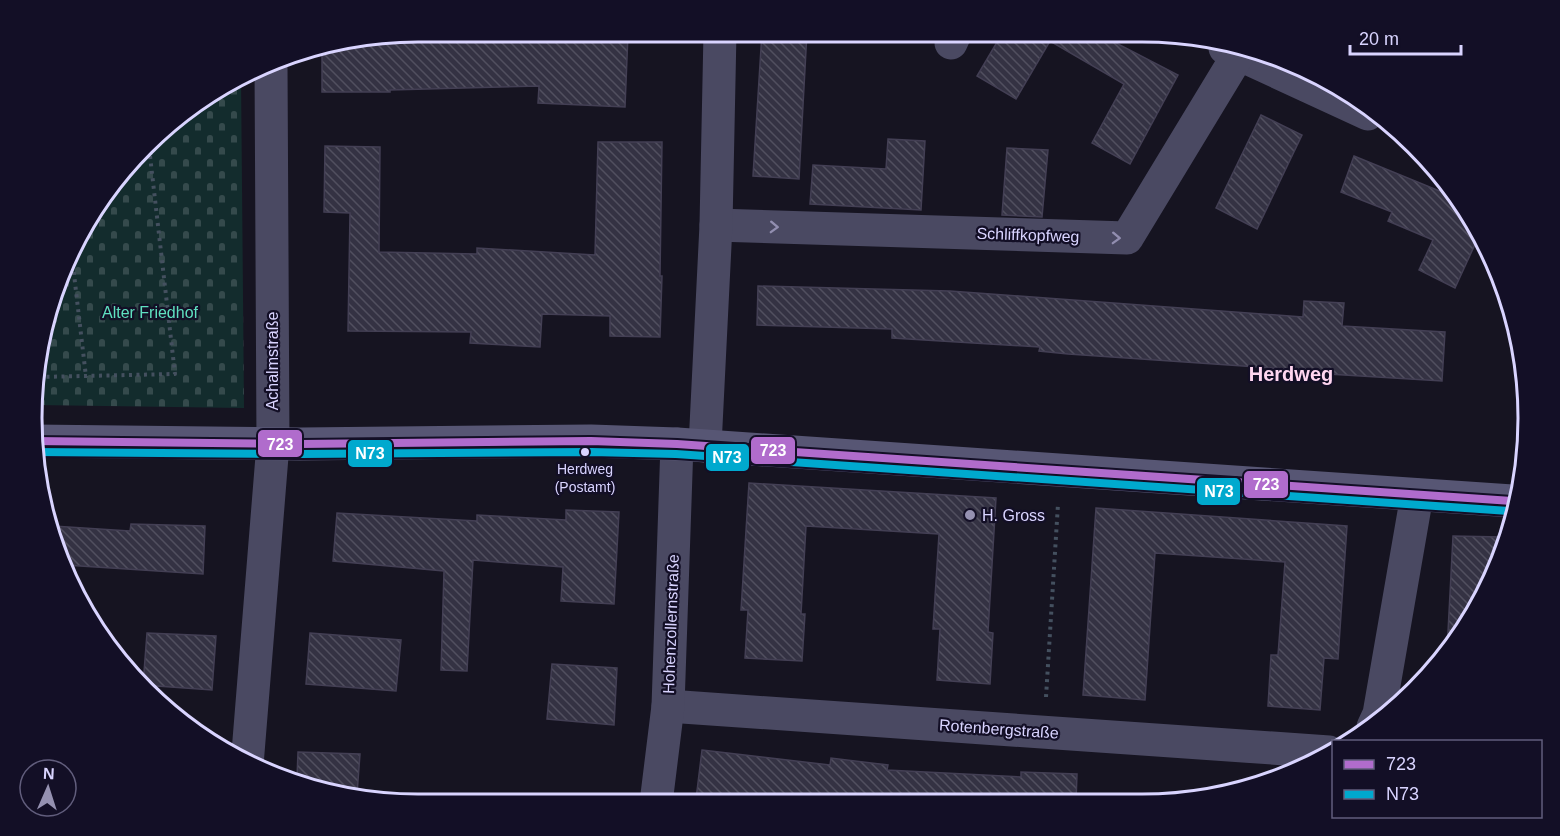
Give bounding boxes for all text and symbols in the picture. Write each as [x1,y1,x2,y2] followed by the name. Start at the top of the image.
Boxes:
[1350,18,1461,56] scale bar
[1359,29,1399,49] text: 20 m
[770,221,779,234] one-way arrow
[976,225,1080,245] street label: Schliffkopfweg
[1111,232,1120,244] one-way arrow
[102,304,199,321] park label: Alter Friedhof
[264,312,281,410] street label: Achalmstraße
[1249,363,1333,385] district label: Herdweg
[257,429,303,458] line badge: 723
[267,436,293,453] text: 723
[750,436,796,465] line badge: 723
[347,439,393,468] line badge: N73
[760,442,786,459] text: 723
[705,443,750,472] line badge: N73
[355,445,385,462] text: N73
[579,446,591,458] marker: Herdweg (Postamt)
[712,449,742,466] text: N73
[555,461,615,495] place label: Herdweg (Postamt)
[1243,470,1289,499] line badge: 723
[1253,476,1279,493] text: 723
[1196,477,1241,506] line badge: N73
[1204,483,1234,500] text: N73
[982,507,1045,524] place label: H. Gross
[963,508,977,522] marker: H. Gross
[660,554,682,694] street label: Hohenzollernstraße
[939,716,1060,742] street label: Rotenbergstraße
[1332,740,1542,818] legend
[1386,754,1416,774] text: 723
[18,758,78,818] north arrow
[43,765,55,782] text: N
[1386,784,1419,804] text: N73

